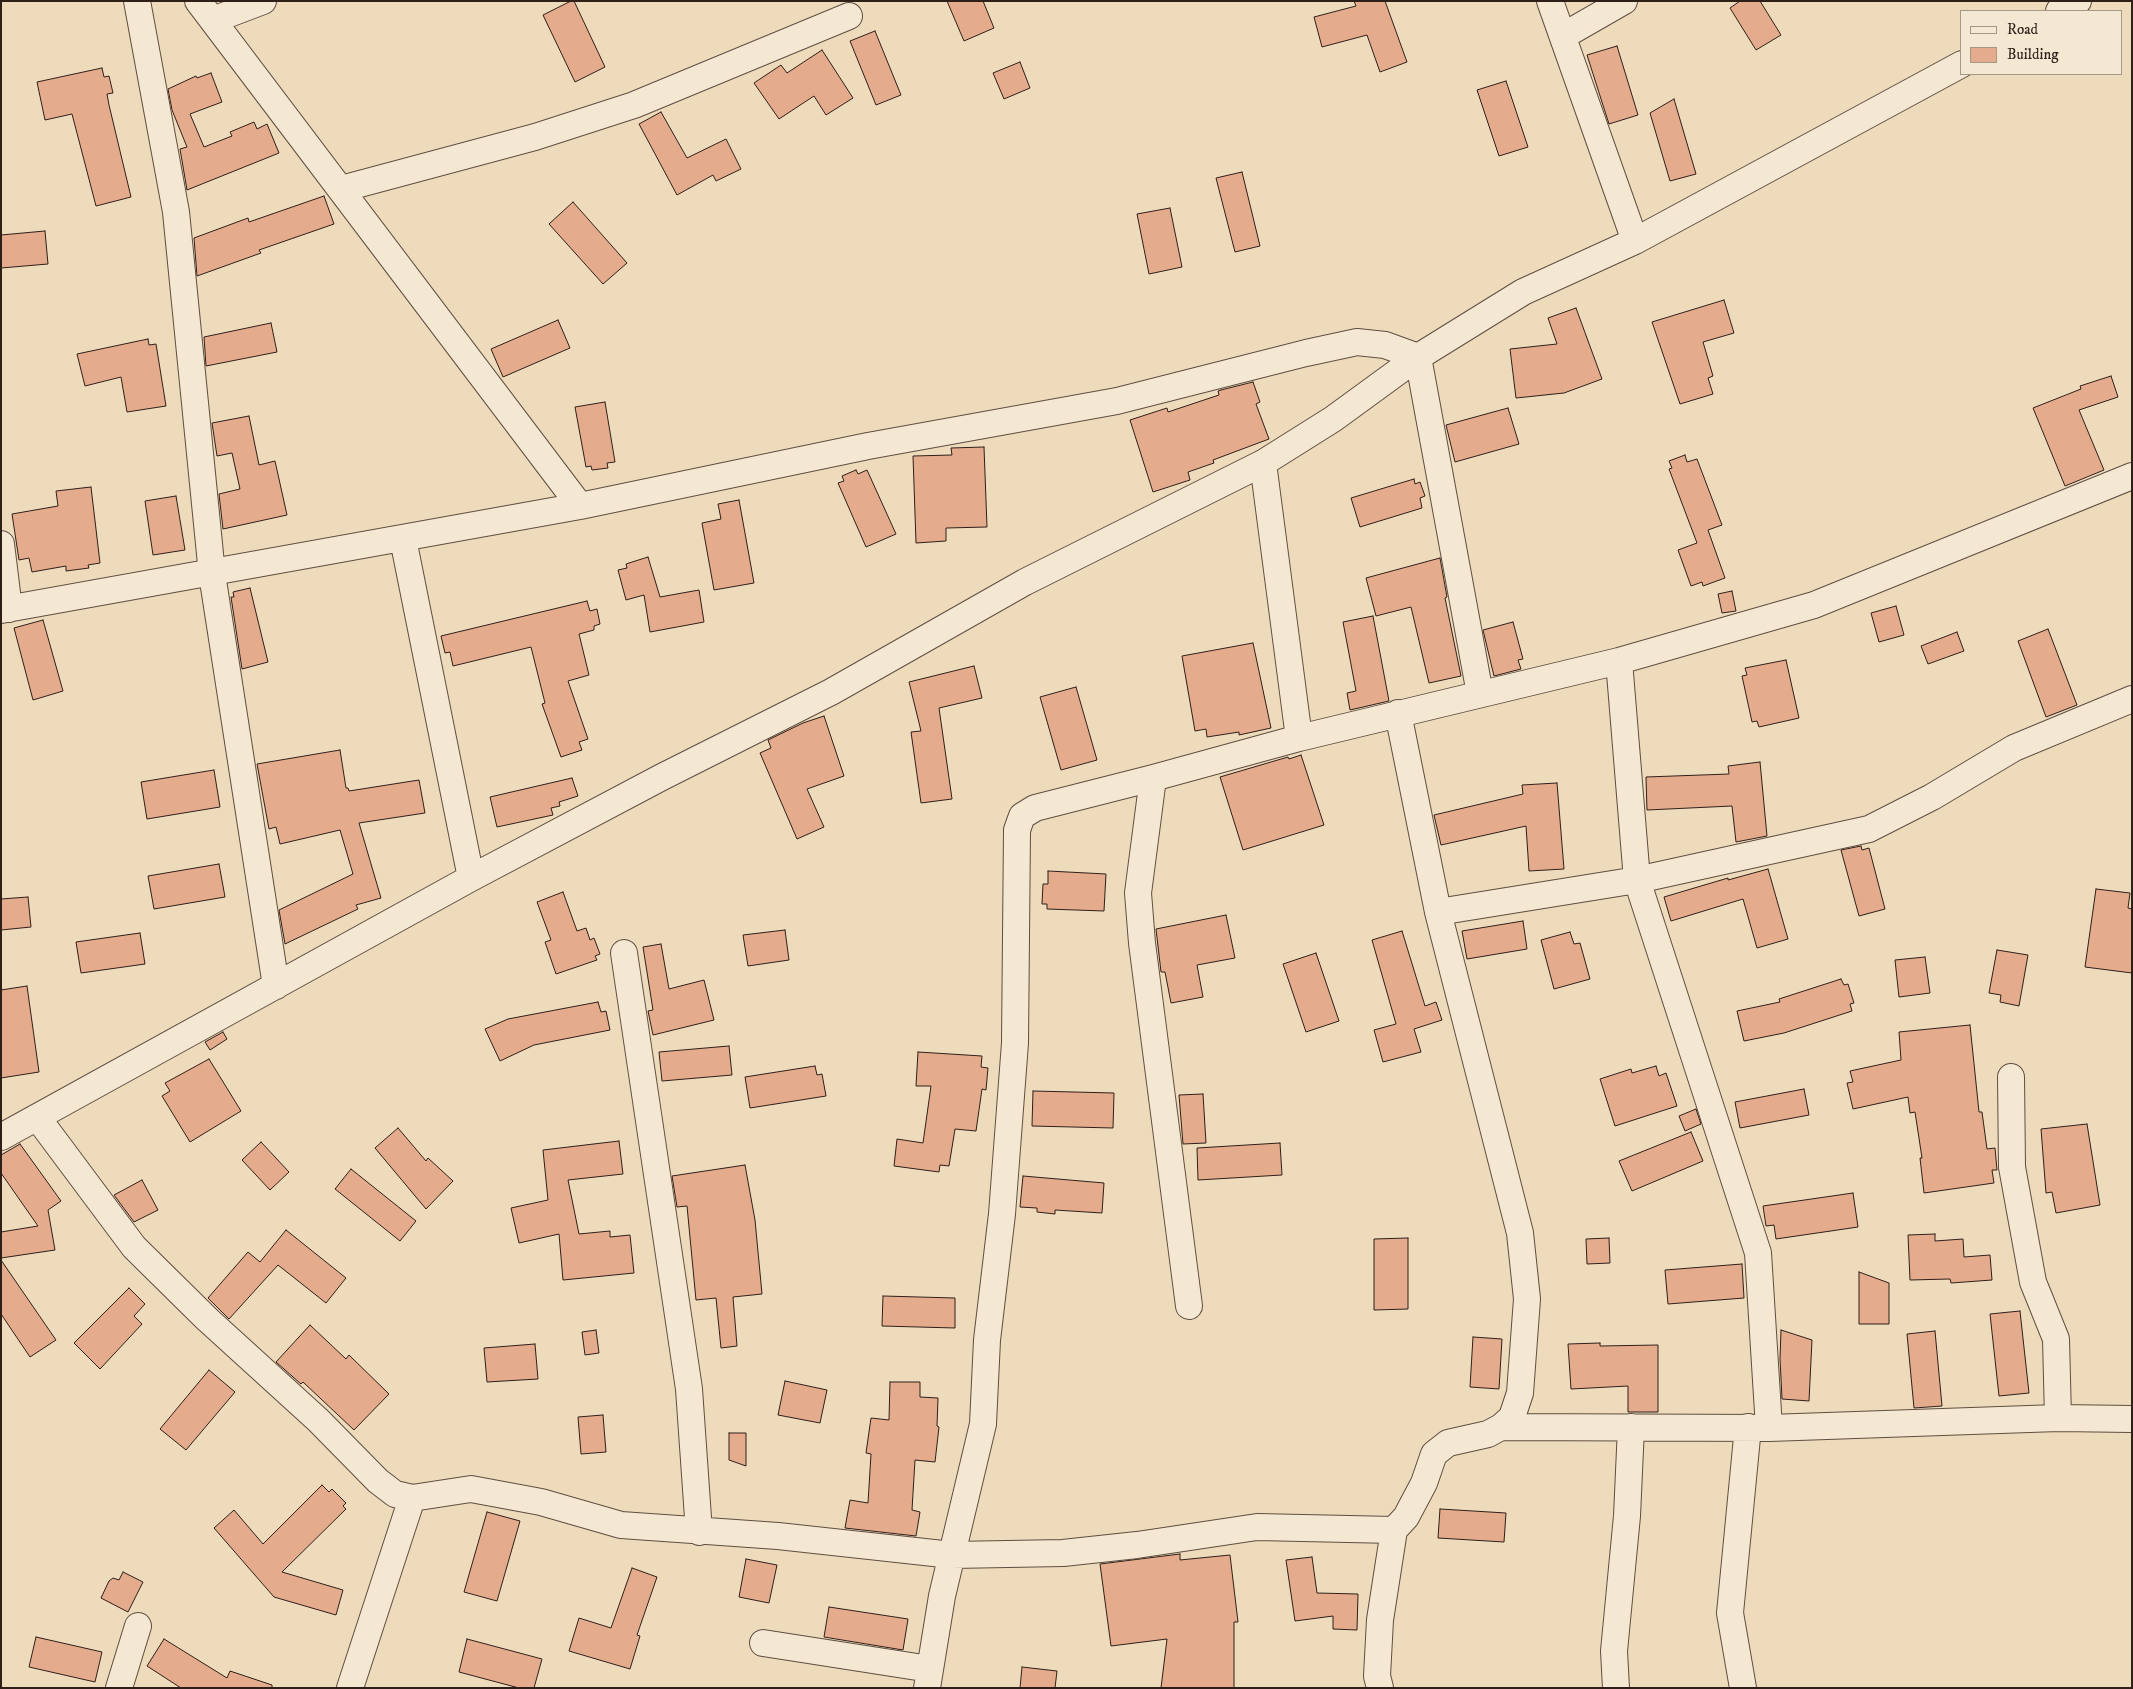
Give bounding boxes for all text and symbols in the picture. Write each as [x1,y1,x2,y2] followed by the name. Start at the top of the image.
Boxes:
[1960,10,2123,75] legend
[2007,20,2038,39] text: Road
[2007,45,2059,64] text: Building

